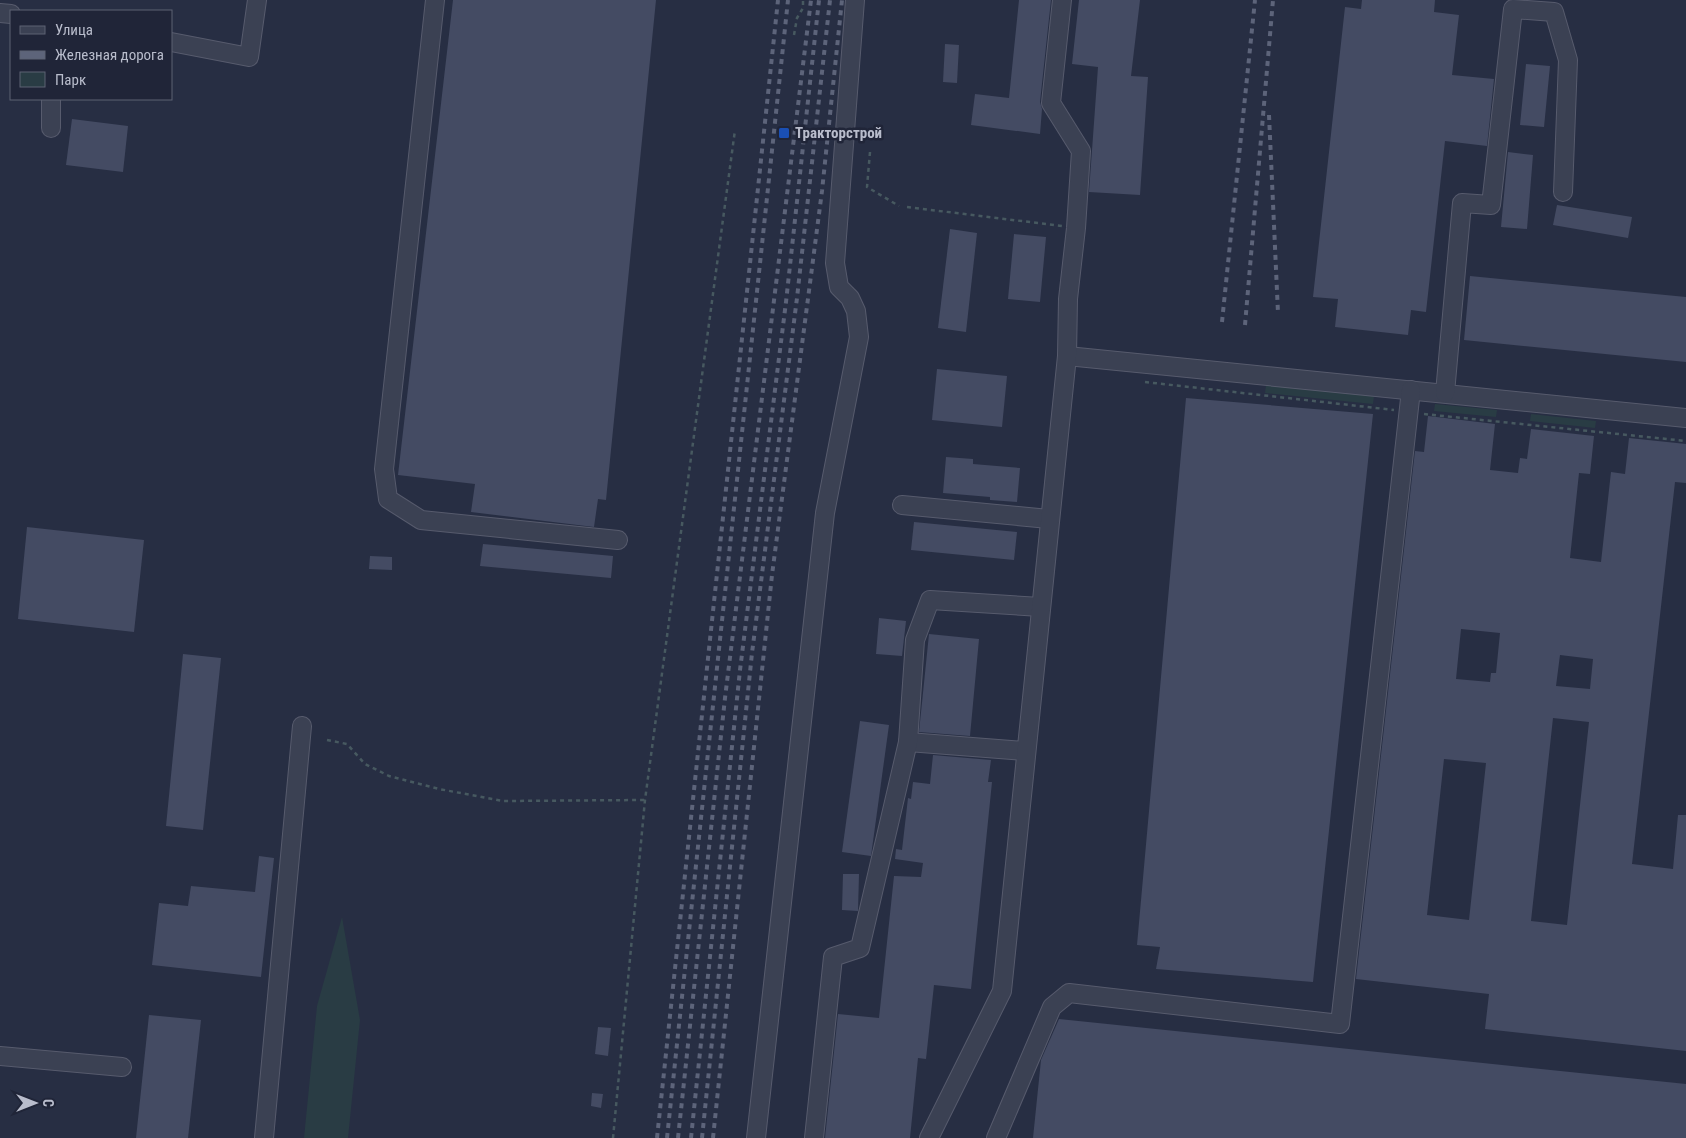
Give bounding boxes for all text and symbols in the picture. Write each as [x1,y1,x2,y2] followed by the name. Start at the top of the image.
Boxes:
[10,10,172,100] legend
[55,21,93,39] text: Улица
[55,46,164,64] text: Железная дорога
[55,71,86,89] text: Парк
[795,124,882,142] place label: Тракторстрой
[777,126,791,140] marker: Тракторстрой
[10,1078,60,1128] north arrow
[40,1099,56,1107] text: С

